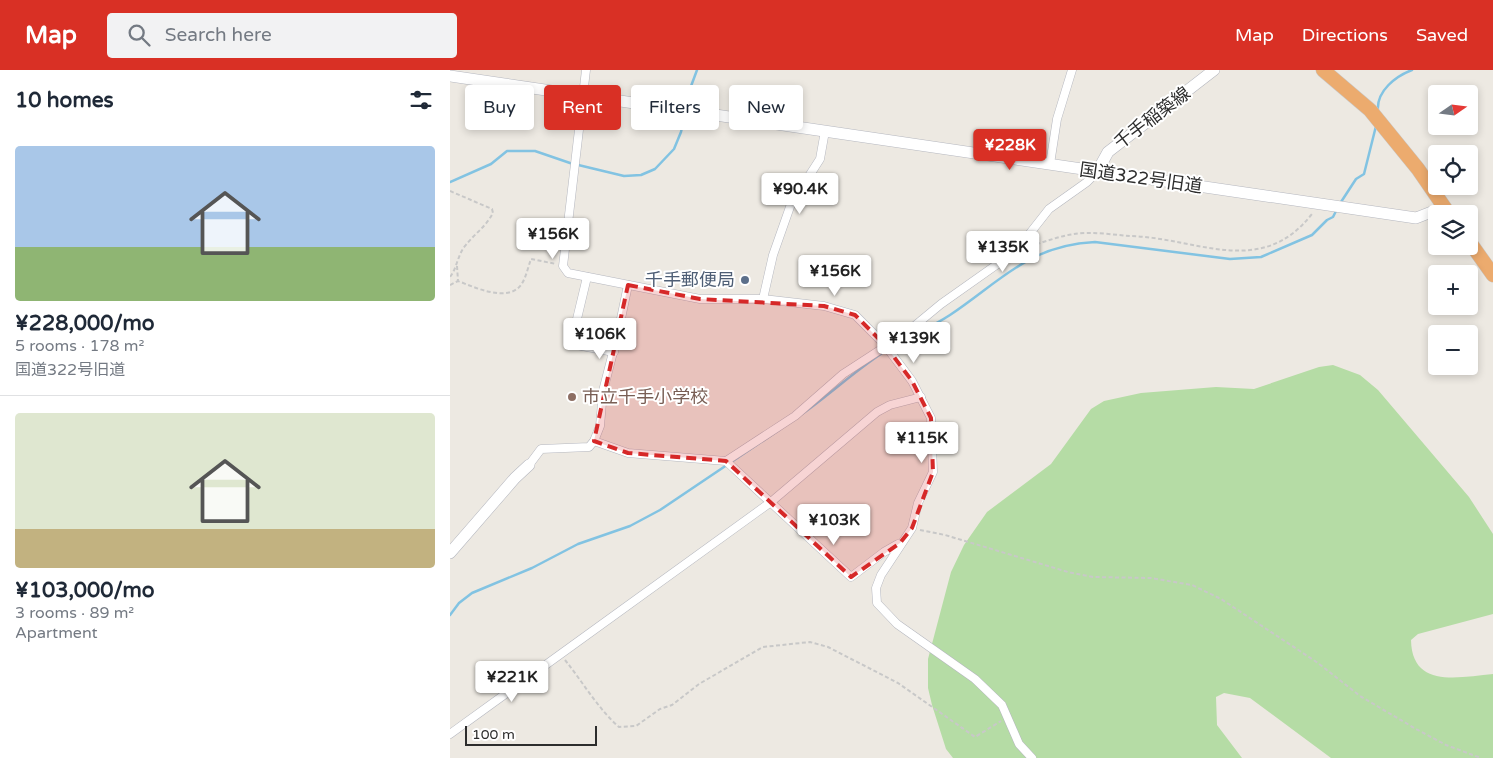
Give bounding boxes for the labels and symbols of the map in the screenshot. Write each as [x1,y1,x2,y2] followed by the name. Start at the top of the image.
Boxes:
[1109,82,1195,154] street label: 千手稲築線
[1428,85,1478,135] north arrow
[975,128,1045,171] pin: ¥228K
[1078,158,1204,198] street label: 国道322号旧道
[759,172,841,215] pin: ¥90.4K
[518,218,588,260] pin: ¥156K
[968,230,1038,273] pin: ¥135K
[800,254,870,297] pin: ¥156K
[645,269,735,291] place label: 千手郵便局
[739,274,751,286] marker: 千手郵便局
[565,318,635,360] pin: ¥106K
[879,322,949,364] pin: ¥139K
[582,386,708,408] place label: 市立千手小学校
[566,391,578,403] marker: 市立千手小学校
[887,422,957,464] pin: ¥115K
[799,504,869,546] pin: ¥103K
[477,660,547,703] pin: ¥221K
[465,723,598,746] scale bar

